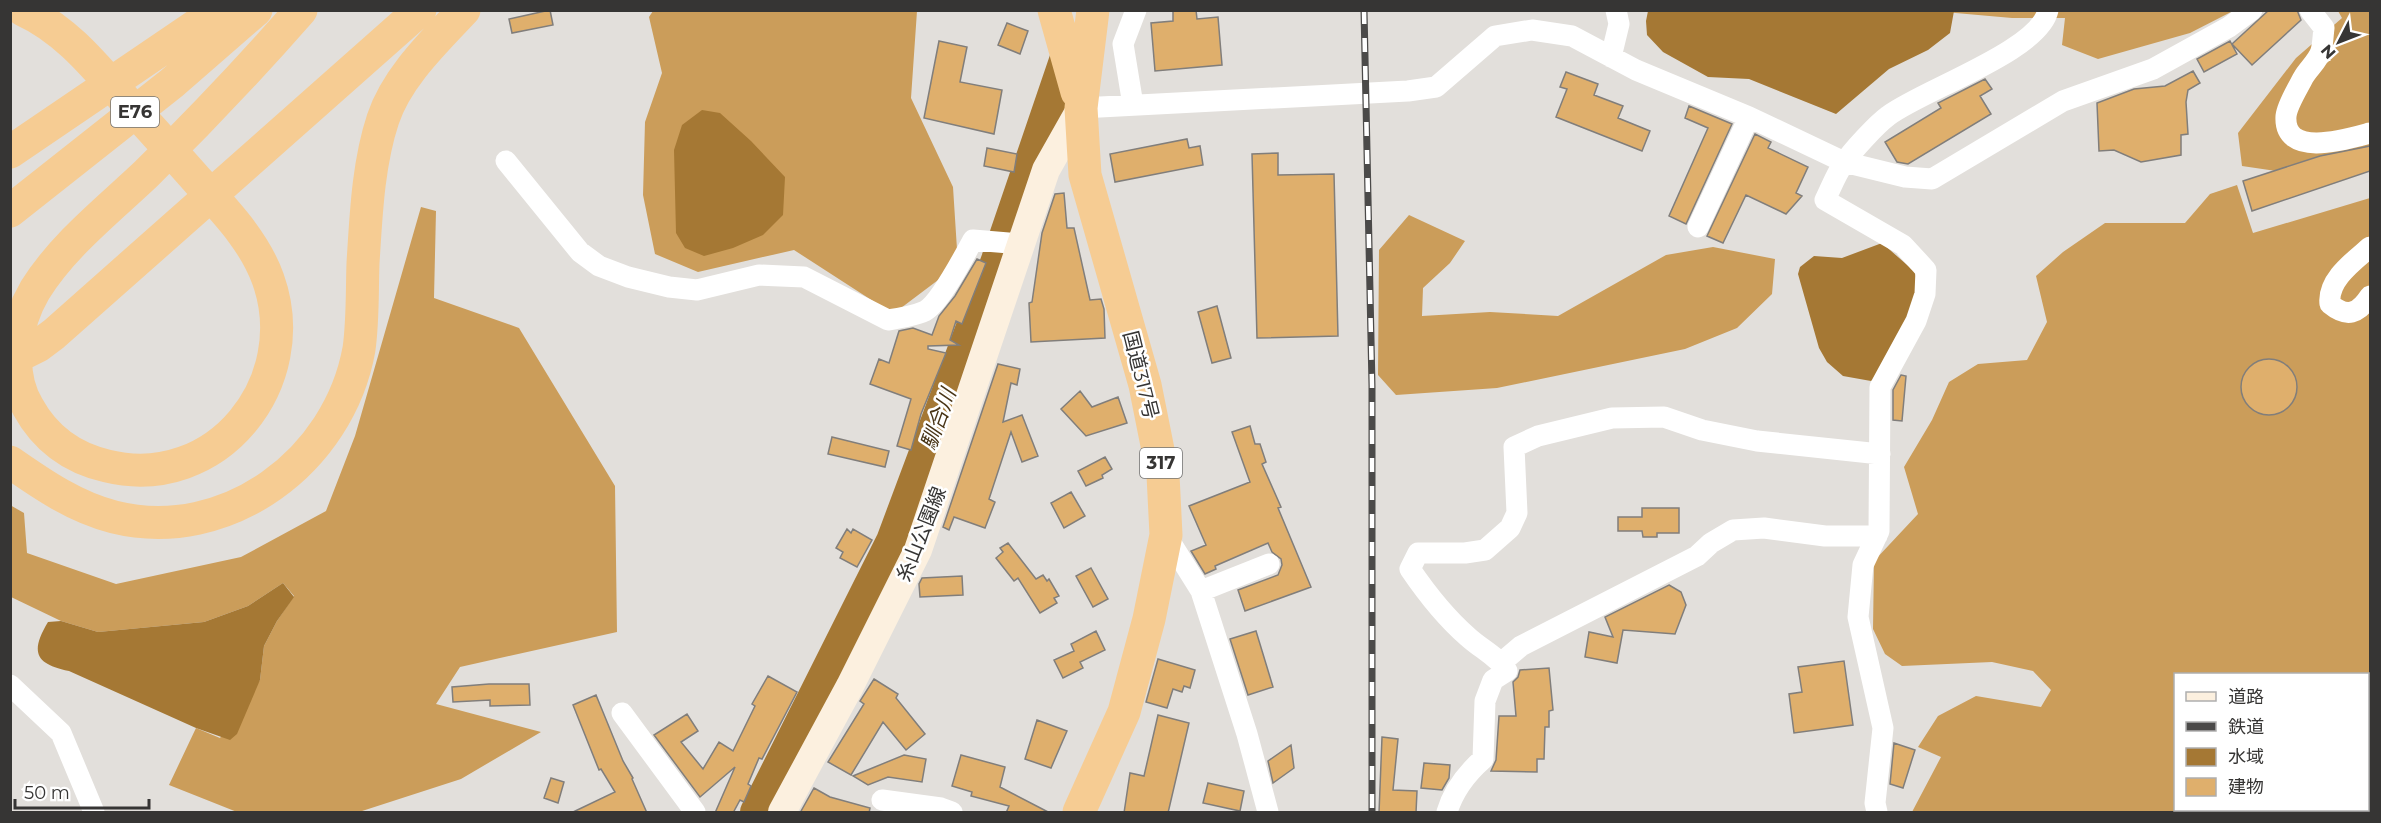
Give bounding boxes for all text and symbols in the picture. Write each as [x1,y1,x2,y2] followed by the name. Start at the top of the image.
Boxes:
[2309,12,2369,72] north arrow
[2317,41,2340,63] text: N
[111,97,159,127] road number: E76
[1118,328,1164,422] street label: 国道317号
[915,383,961,453] water label: 馴合川
[1140,448,1182,478] road number: 317
[891,483,951,585] street label: 糸山公園線
[2174,673,2369,811] legend
[2228,686,2264,708] text: 道路
[2228,716,2264,738] text: 鉄道
[2228,746,2264,768] text: 水域
[15,772,148,810] scale bar
[2228,776,2264,798] text: 建物
[24,782,70,804] text: 50 m

